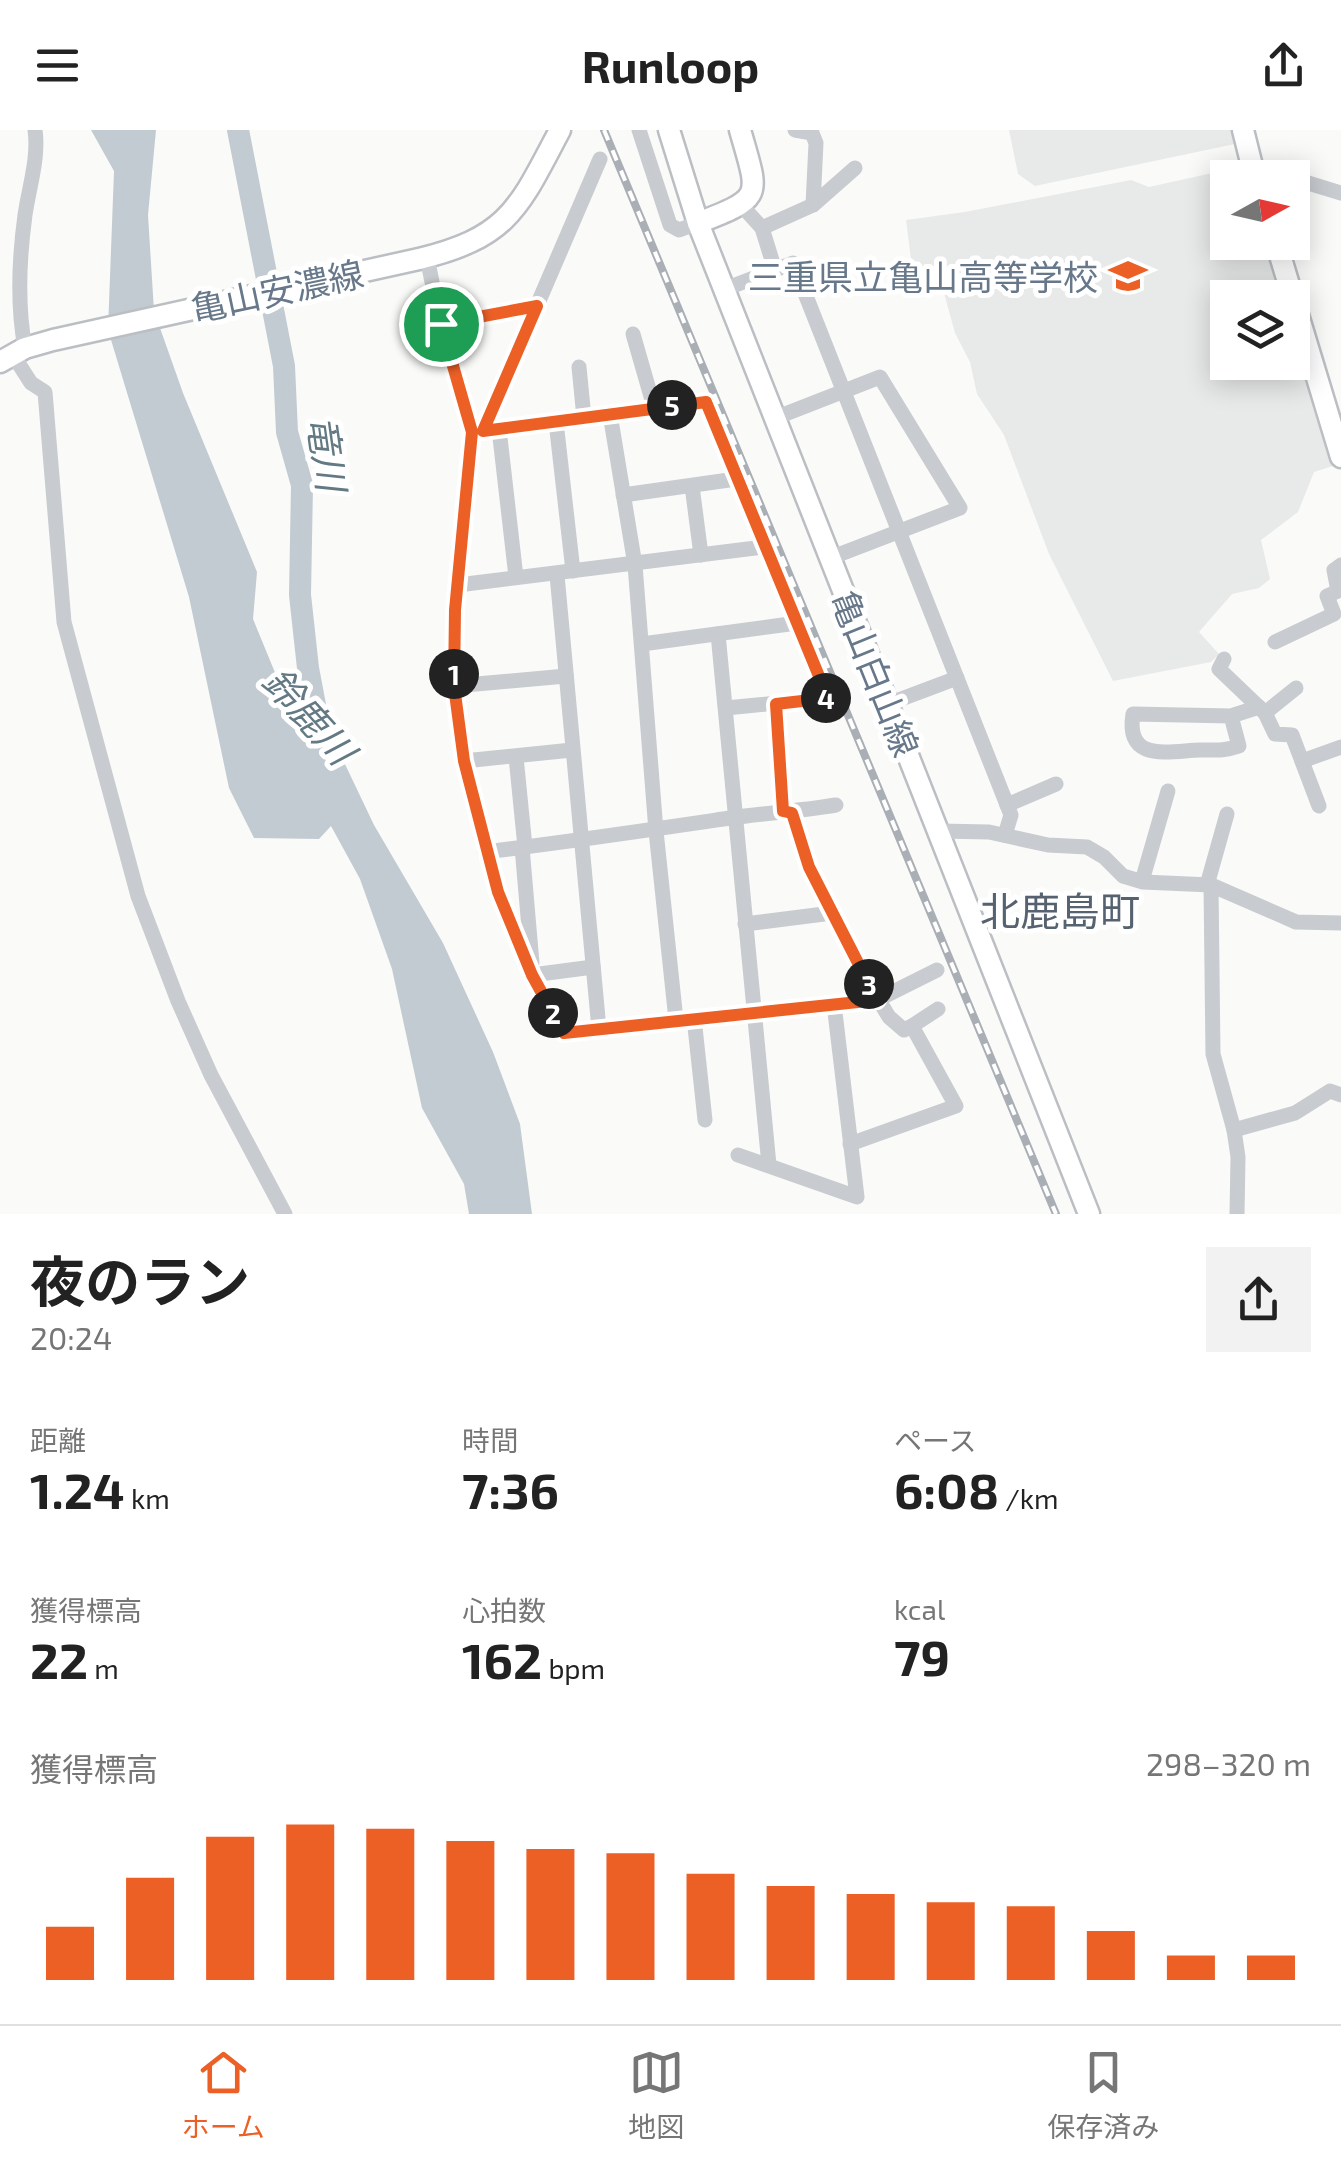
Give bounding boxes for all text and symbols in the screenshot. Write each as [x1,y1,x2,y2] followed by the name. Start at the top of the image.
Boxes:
[30,38,85,93] icon: menu
[582,38,759,92] text: Runloop
[1256,38,1311,93] icon: share
[1210,160,1310,260] north arrow
[1210,160,1310,380] map controls
[187,251,367,329] street label: 亀山安濃線
[748,255,1098,297] place label: 三重県立亀山高等学校
[1107,255,1149,297] school or university icon: 三重県立亀山高等学校
[1210,280,1310,380] button: layers
[399,282,484,367] pin
[414,297,469,352] icon: arrive
[647,380,697,430] pin: 5
[664,388,680,422] text: 5
[300,412,357,498] water label: 竜川
[824,584,928,762] street label: 亀山白山線
[429,649,479,699] pin: 1
[255,657,368,776] water label: 鈴鹿川
[448,657,460,691] text: 1
[801,673,851,723] pin: 4
[817,681,835,715] text: 4
[980,886,1140,934] district label: 北鹿島町
[844,959,894,1009] pin: 3
[861,967,877,1001] text: 3
[528,988,578,1038] pin: 2
[545,996,561,1030] text: 2
[30,1247,250,1313] text: 夜のラン
[1206,1247,1311,1352] button: share
[30,1318,113,1356] text: 20:24
[30,1423,86,1457] text: 距離
[462,1423,518,1457] text: 時間
[894,1423,977,1457] text: ペース
[30,1459,125,1519] text: 1.24
[462,1459,559,1519] text: 7:36
[894,1459,999,1519] text: 6:08
[125,1481,170,1515] text: km
[999,1481,1059,1515] text: /km
[894,1592,945,1626] text: kcal
[30,1593,142,1627] text: 獲得標高
[462,1593,546,1627] text: 心拍数
[894,1626,950,1686] text: 79
[30,1629,88,1689] text: 22
[462,1629,542,1689] text: 162
[88,1651,119,1685] text: m
[542,1651,605,1685] text: bpm
[1146,1744,1311,1782] text: 298–320 m
[30,1749,158,1787] text: 獲得標高
[182,2045,265,2145] tab: ホーム
[628,2045,684,2145] tab: 地図
[1047,2045,1159,2145] tab: 保存済み

